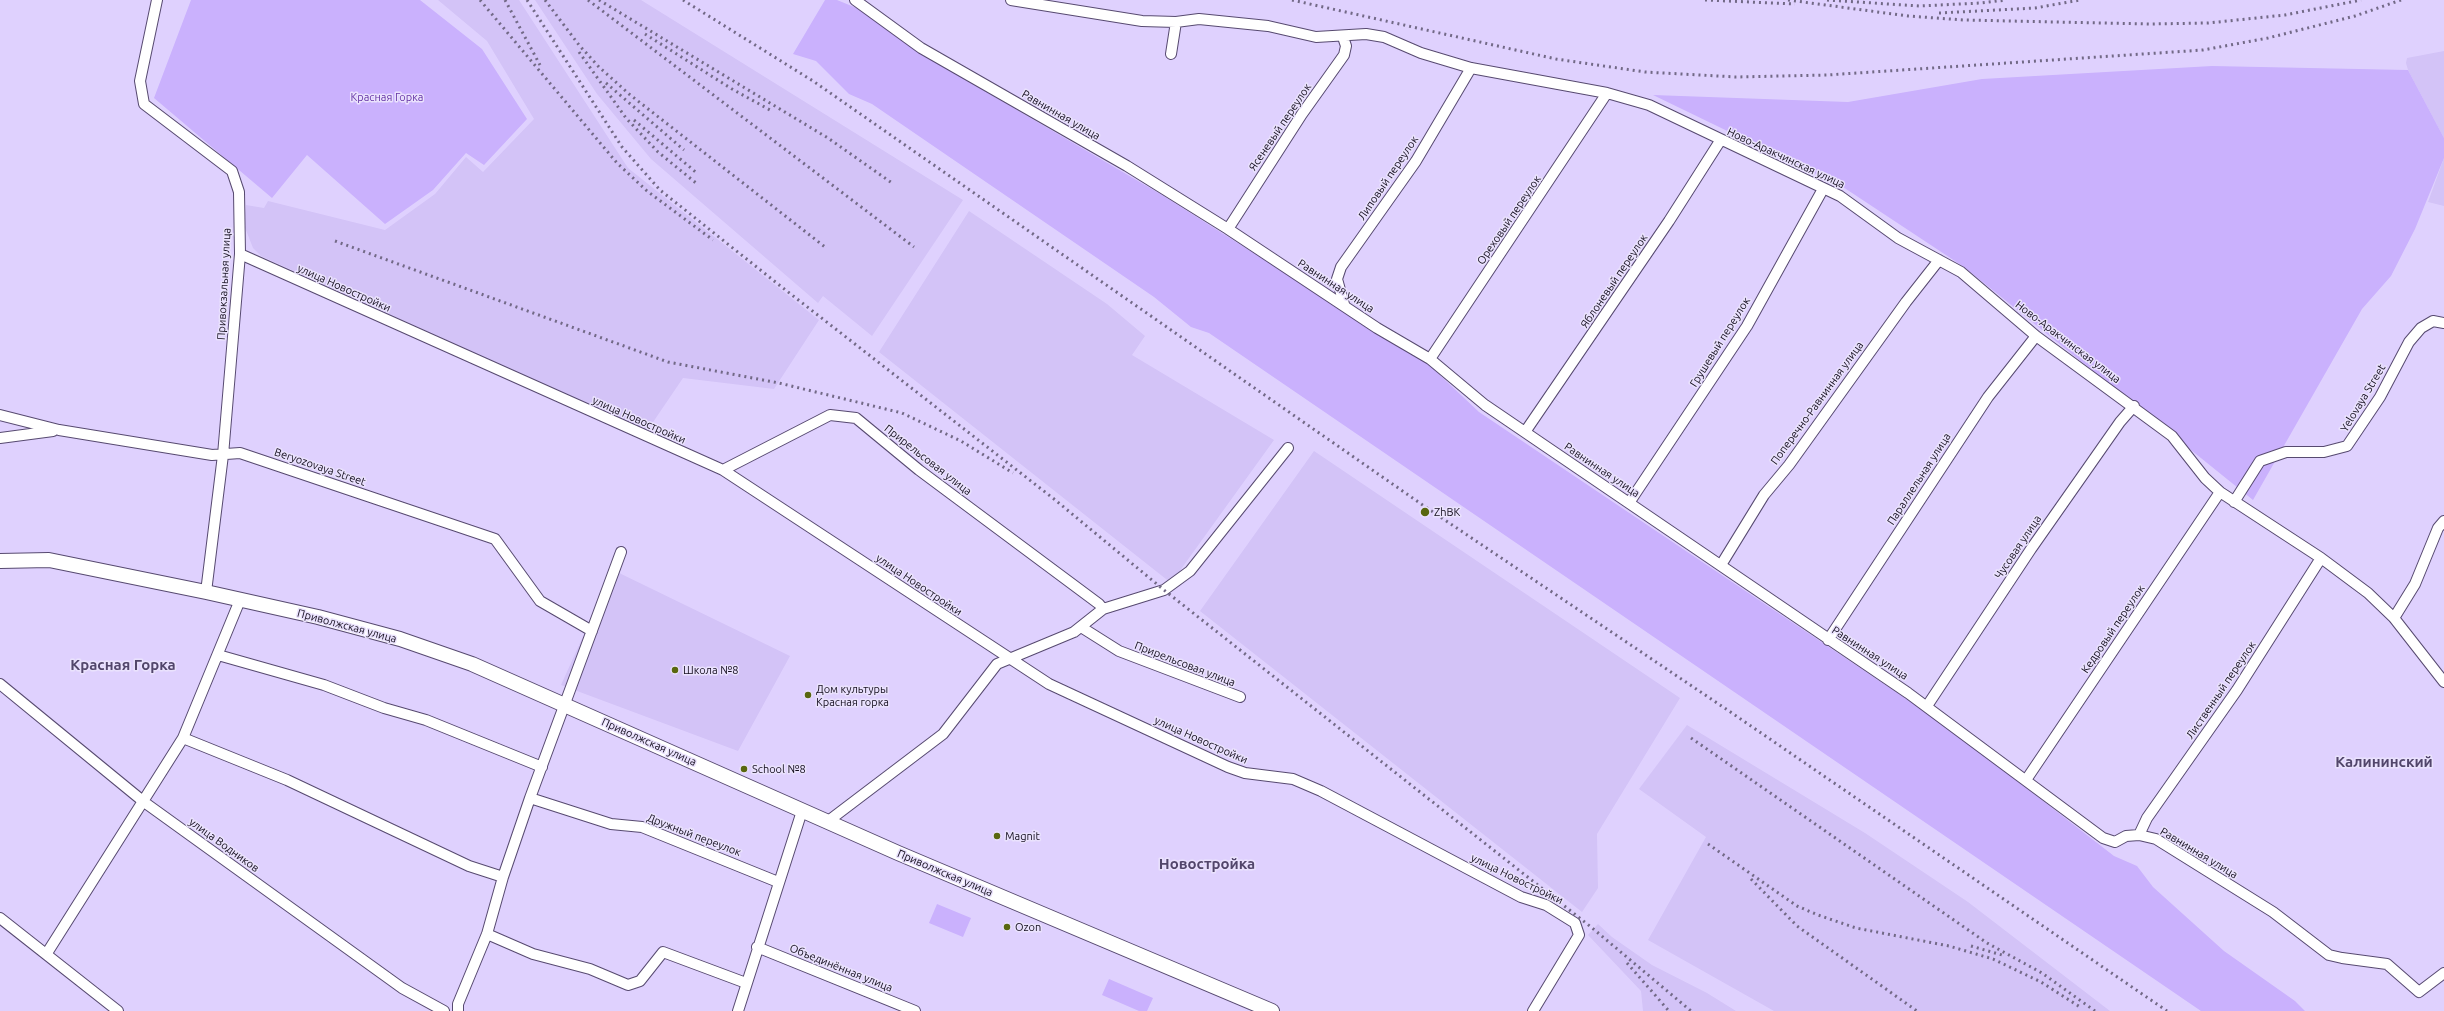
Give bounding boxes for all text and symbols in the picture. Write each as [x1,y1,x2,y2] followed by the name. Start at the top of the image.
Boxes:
[1246,81,1314,173] street label: Ясеневый переулок
[1020,87,1102,143] street label: Равнинная улица
[351,90,423,104] park label: Красная Горка
[1725,125,1847,191] street label: Ново-Аракчинская улица
[1355,133,1421,223] street label: Липовый переулок
[1474,173,1544,267] street label: Ореховый переулок
[214,228,234,340] street label: Привокзальная улица
[1578,232,1650,330] street label: Яблоневый переулок
[1295,256,1377,316] street label: Равнинная улица
[295,261,393,315] street label: улица Новостройки
[1687,295,1753,389] street label: Грушевый переулок
[2013,298,2123,386] street label: Ново-Аракчинская улица
[1768,339,1866,467] street label: Поперечно-Равнинная улица
[2338,362,2388,434] street label: Yelovaya Street
[590,393,688,447] street label: улица Новостройки
[882,422,974,498] street label: Прирельсовая улица
[1884,431,1954,527] street label: Параллельная улица
[1562,440,1642,500] street label: Равнинная улица
[273,445,367,489] street label: Beryozovaya Street
[1434,505,1460,519] place label: ZhBK
[1419,506,1431,518] marker: ZhBK
[1992,513,2044,581] street label: Чусовая улица
[873,551,965,619] street label: улица Новостройки
[2079,582,2147,676] street label: Кедровый переулок
[296,606,398,646] street label: Приволжская улица
[1829,623,1911,683] street label: Равнинная улица
[1133,639,1237,689] street label: Прирельсовая улица
[2183,639,2259,741] street label: Лиственный переулок
[70,656,176,674] district label: Красная Горка
[683,663,738,677] place label: Школа №8
[670,665,680,675] marker: Школа №8
[816,682,889,708] place label: Дом культуры Красная горка
[803,690,813,700] marker: Дом культуры Красная горка
[1152,713,1250,767] street label: улица Новостройки
[600,715,698,769] street label: Приволжская улица
[2335,753,2433,771] district label: Калининский
[752,762,806,776] place label: School №8
[739,764,749,774] marker: School №8
[645,811,743,859] street label: Дружный переулок
[186,815,262,875] street label: улица Водников
[2158,825,2240,881] street label: Равнинная улица
[1005,829,1040,843] place label: Magnit
[992,831,1002,841] marker: Magnit
[895,847,995,899] street label: Приволжская улица
[1469,851,1565,907] street label: улица Новостройки
[1159,855,1255,873] district label: Новостройка
[1015,920,1041,934] place label: Ozon
[1002,922,1012,932] marker: Ozon
[788,941,894,995] street label: Объединённая улица

